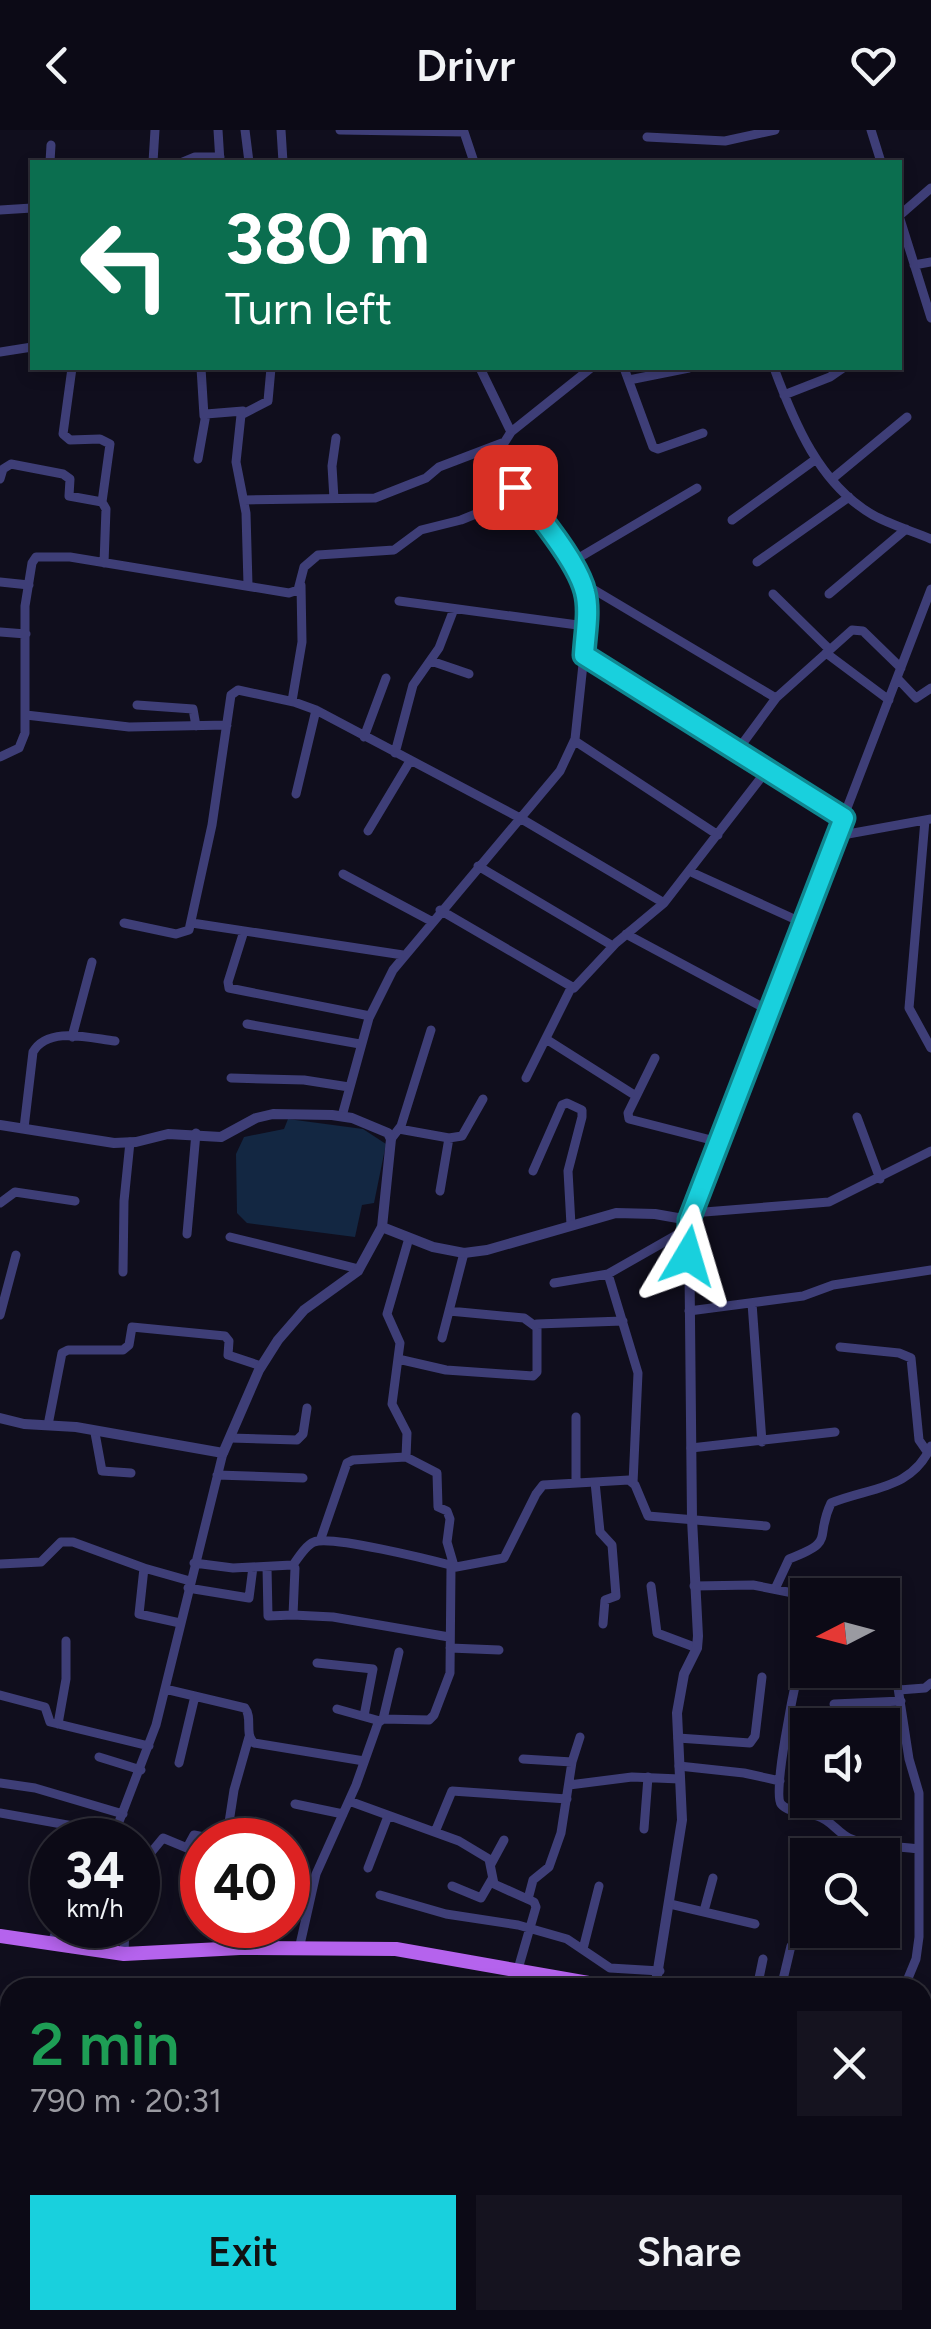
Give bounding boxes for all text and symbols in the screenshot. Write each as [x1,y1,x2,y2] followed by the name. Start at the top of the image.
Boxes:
[30,38,85,93] icon: back
[416,38,515,92] text: Drivr
[846,38,901,93] icon: heart
[225,196,430,281] text: 380 m
[60,200,190,330] icon: left
[225,281,392,335] text: Turn left
[473,445,558,530] pin
[488,460,543,515] icon: arrive
[636,1204,740,1308] position arrow
[790,1578,900,1688] north arrow
[790,1578,900,1948] map controls
[790,1708,900,1818] button: sound
[180,1818,310,1948] speed limit sign: 40
[790,1838,900,1948] button: search
[65,1840,125,1901] text: 34
[66,1893,124,1923] text: km/h
[30,2008,179,2080] text: 2 min
[797,2011,902,2116] button: close
[30,2082,222,2120] text: 790 m · 20:31
[30,2195,456,2310] button: Exit
[476,2195,902,2310] button: Share

